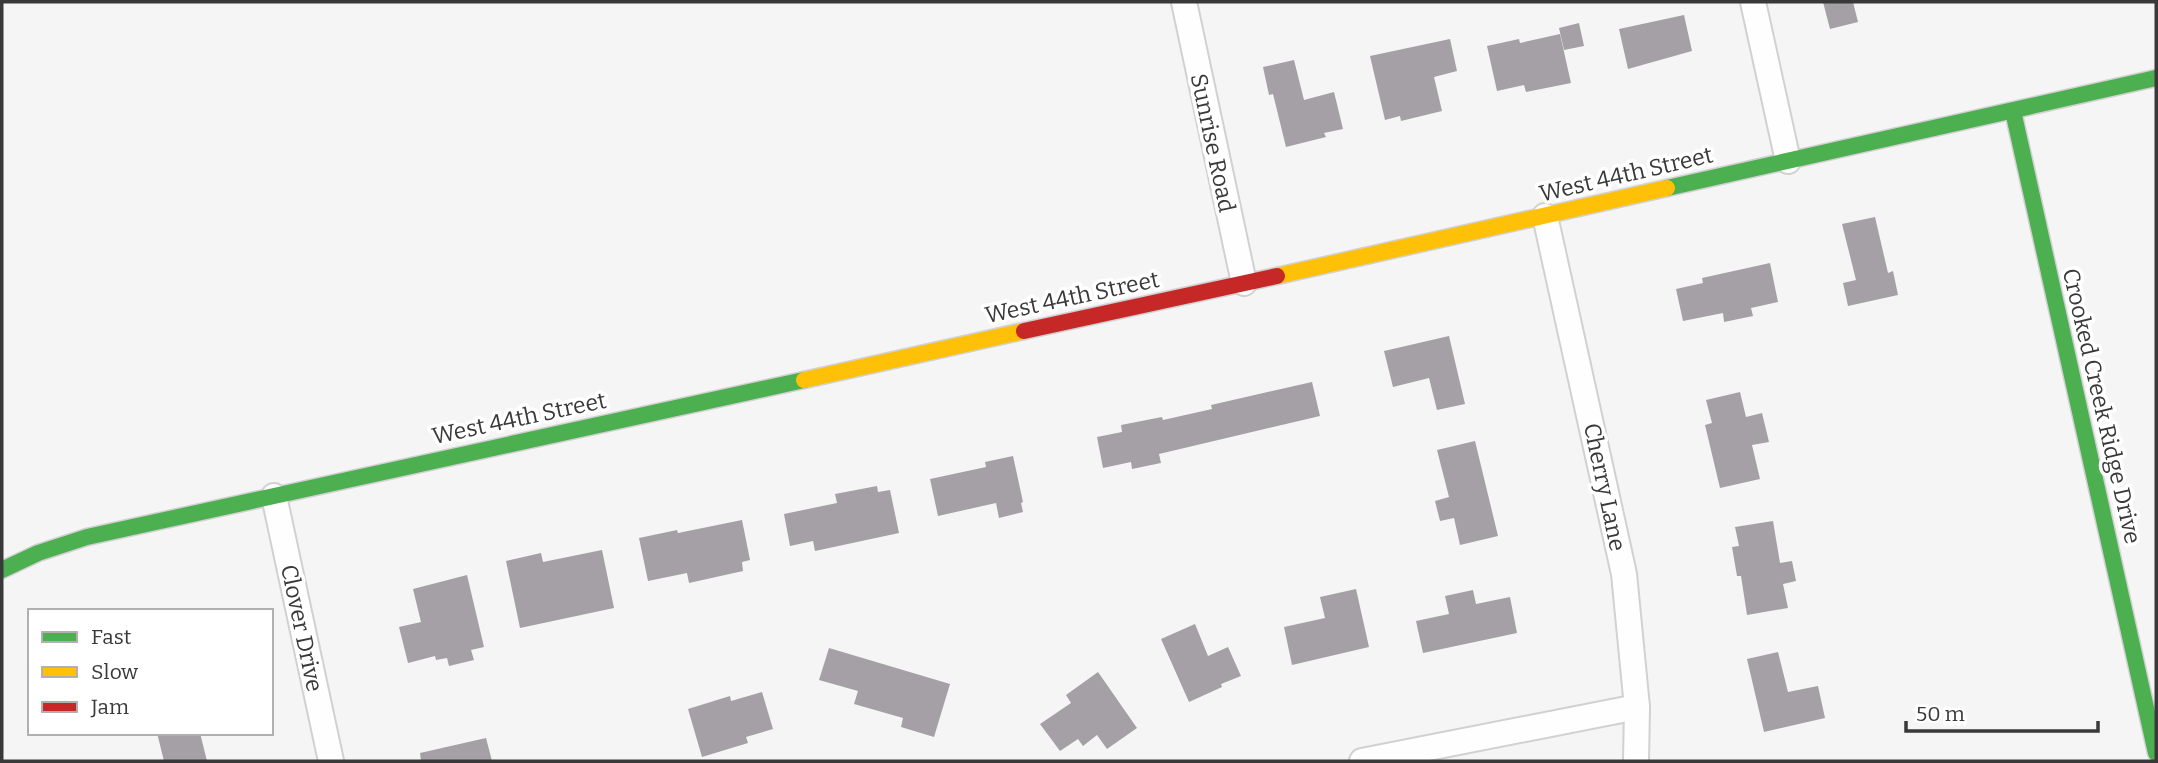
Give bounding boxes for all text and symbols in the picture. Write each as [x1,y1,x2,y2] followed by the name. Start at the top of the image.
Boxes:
[1185,71,1241,215] street label: Sunrise Road
[1536,140,1716,208] street label: West 44th Street
[982,265,1162,329] street label: West 44th Street
[2057,266,2147,546] street label: Crooked Creek Ridge Drive
[429,386,609,450] street label: West 44th Street
[1578,420,1632,554] street label: Cherry Lane
[275,562,329,694] street label: Clover Drive
[28,609,273,735] legend
[91,624,132,650] text: Fast
[91,659,138,685] text: Slow
[1906,690,2098,734] scale bar
[90,694,129,720] text: Jam
[1916,701,1965,727] text: 50 m

